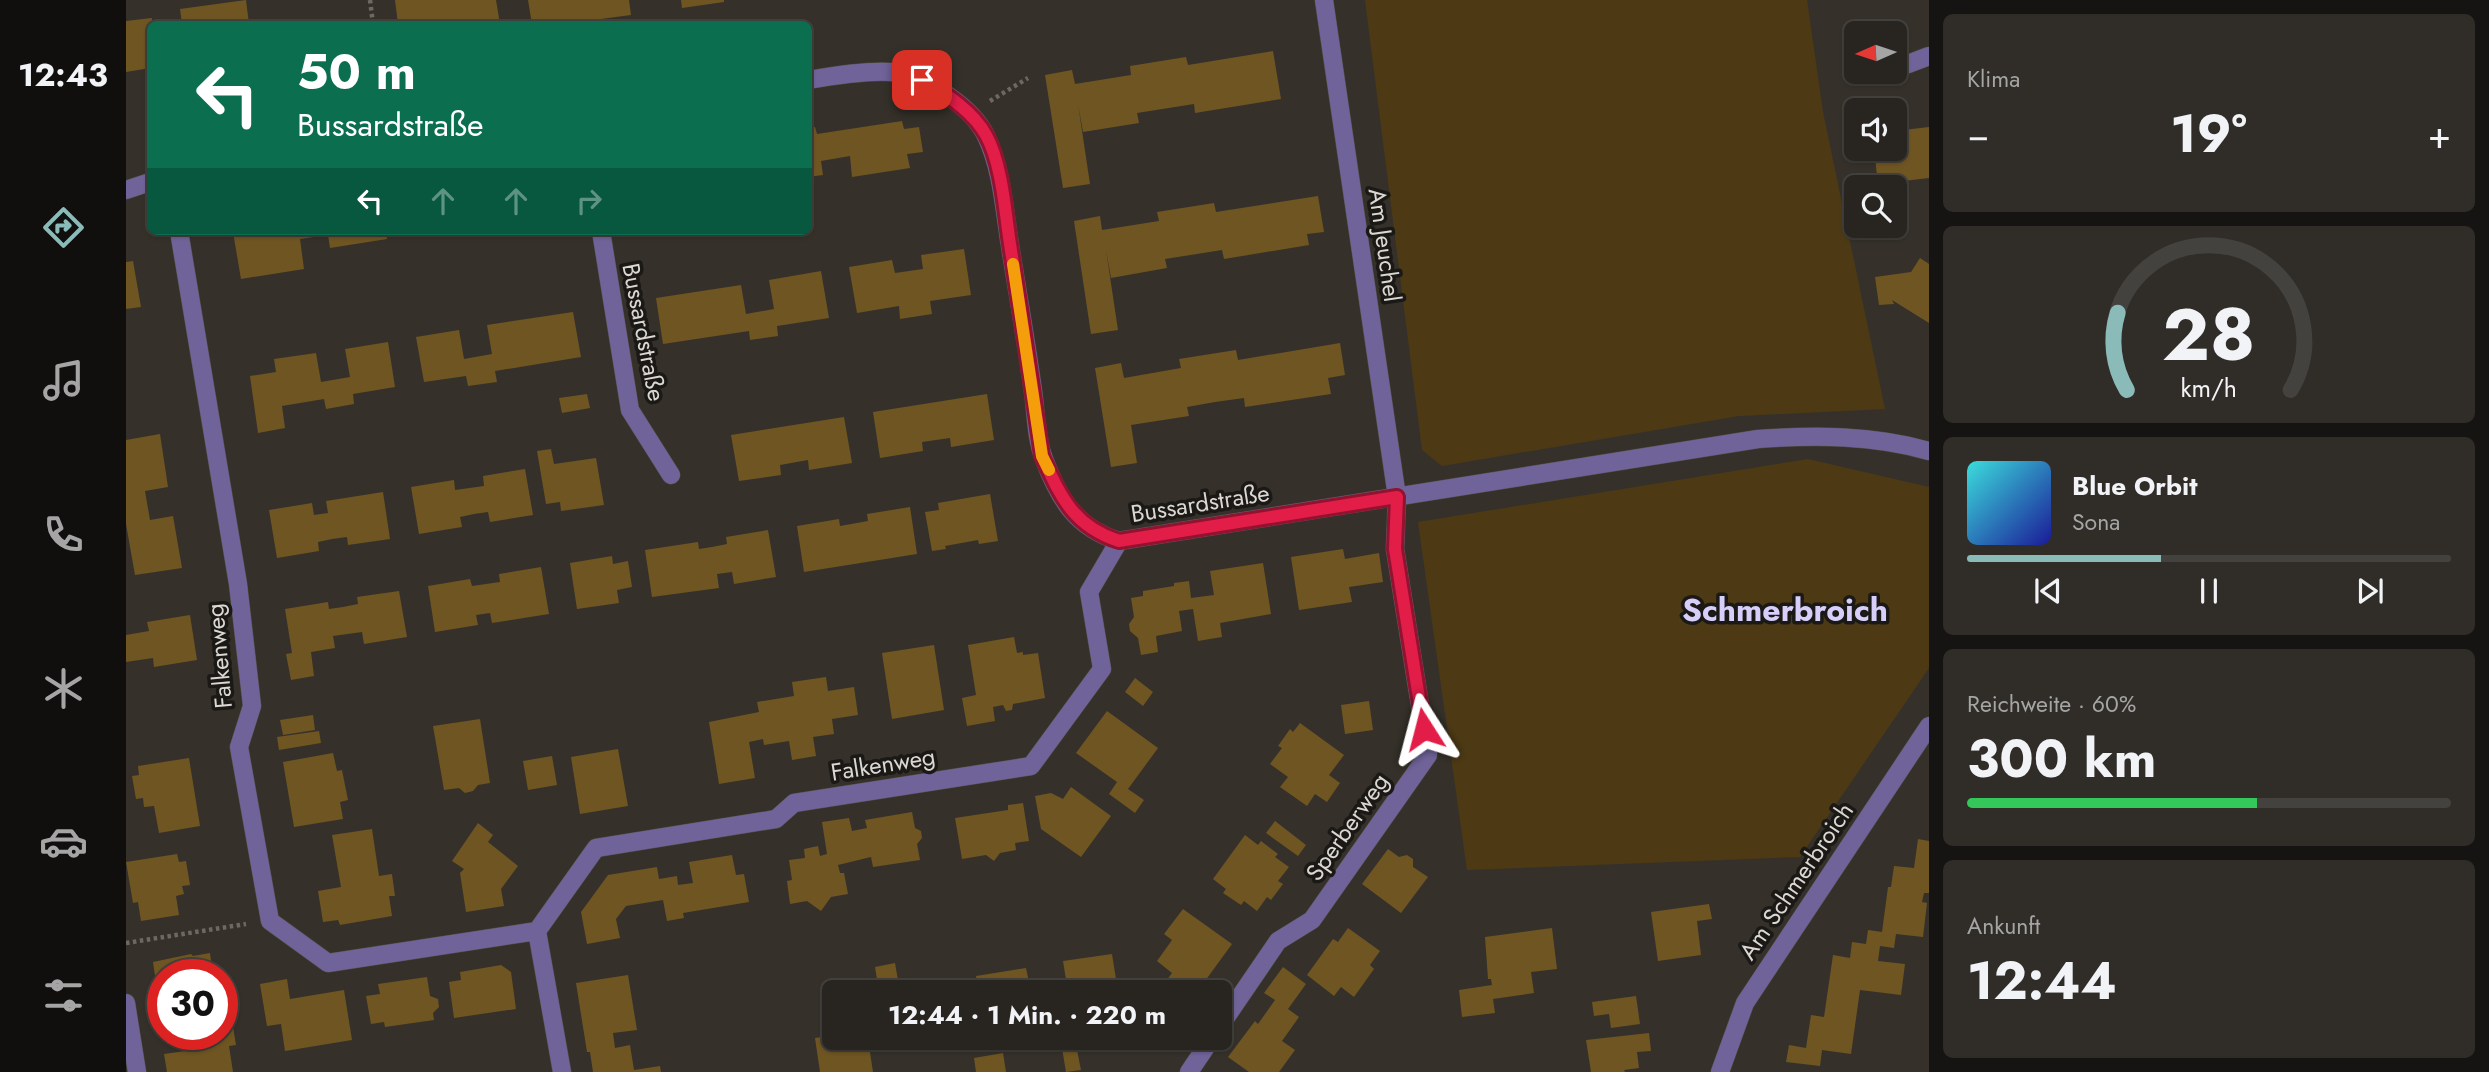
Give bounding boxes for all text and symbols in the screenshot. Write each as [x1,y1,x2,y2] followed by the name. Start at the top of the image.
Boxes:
[1844,21,1908,84] north arrow
[1844,21,1907,238] map controls
[297,37,416,107] text: 50 m
[182,49,273,140] icon: left
[892,50,952,110] pin
[18,52,108,98] text: 12:43
[903,61,941,99] icon: arrive
[1967,62,2020,96] text: Klima
[2170,96,2247,172] text: 19°
[1844,98,1907,161] button: sound
[297,102,484,148] text: Bussardstraße
[1967,107,1989,162] text: −
[2428,107,2451,162] text: +
[1844,175,1907,238] button: search
[351,182,389,220] icon: left
[424,182,462,220] icon: ahead
[497,182,535,220] icon: ahead
[570,182,608,220] icon: right
[1360,186,1410,304] street label: Am Jeuchel
[39,203,88,252] icon: directions
[613,260,675,404] street label: Bussardstraße
[2162,283,2256,388] text: 28
[39,356,88,405] icon: music
[2181,370,2237,406] text: km/h
[2072,467,2197,505] text: Blue Orbit
[1128,475,1272,531] street label: Bussardstraße
[2072,505,2120,539] text: Sona
[39,510,88,559] icon: phone
[2029,572,2067,610] icon: previous
[2190,572,2228,610] icon: pause
[2351,572,2389,610] icon: next
[1682,587,1888,633] district label: Schmerbroich
[197,602,241,710] street label: Falkenweg
[39,664,88,713] icon: climate
[1967,687,2136,721] text: Reichweite · 60%
[1387,692,1461,766] position arrow
[1967,721,2156,797] text: 300 km
[828,738,938,790] street label: Falkenweg
[1297,766,1397,888] street label: Sperberweg
[1730,795,1862,967] street label: Am Schmerbroich
[39,817,88,866] icon: car
[1967,909,2040,943] text: Ankunft
[1967,943,2117,1019] text: 12:44
[147,959,238,1050] speed limit sign: 30
[39,971,88,1020] icon: filters
[888,996,1166,1034] text: 12:44 · 1 Min. · 220 m

